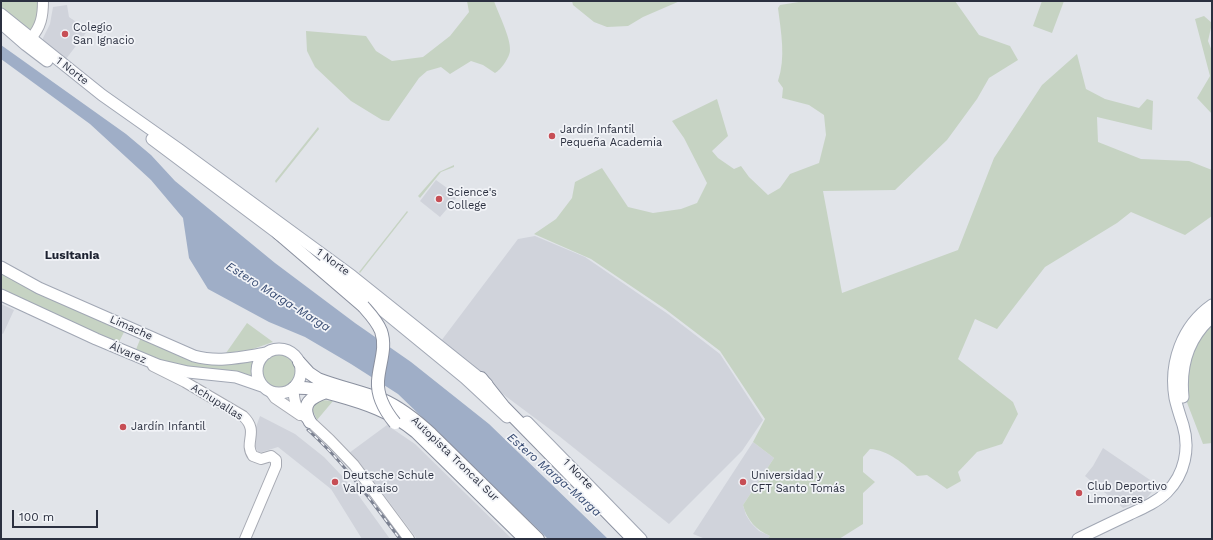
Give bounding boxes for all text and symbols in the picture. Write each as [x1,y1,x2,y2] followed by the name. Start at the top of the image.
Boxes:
[73,21,134,47] place label: Colegio San Ignacio
[60,29,70,39] marker: Colegio San Ignacio
[53,54,91,88] street label: 1 Norte
[560,123,662,149] place label: Jardín Infantil Pequeña Academia
[547,131,557,141] marker: Jardín Infantil Pequeña Academia
[447,186,497,212] place label: Science's College
[434,194,444,204] marker: Science's College
[314,246,352,278] street label: 1 Norte
[45,248,99,262] district label: Lusitania
[223,259,333,335] water label: Estero Marga-Marga
[108,313,154,343] street label: Limache
[108,339,148,367] street label: Álvarez
[189,381,245,423] street label: Achupallas
[408,414,502,504] street label: Autopista Troncal Sur
[131,420,206,434] place label: Jardín Infantil
[118,422,128,432] marker: Jardín Infantil
[504,430,604,520] water label: Estero Marga-Marga
[560,456,596,492] street label: 1 Norte
[343,469,434,495] place label: Deutsche Schule Valparaíso
[751,469,845,495] place label: Universidad y CFT Santo Tomás
[330,477,340,487] marker: Deutsche Schule Valparaíso
[738,477,748,487] marker: Universidad y CFT Santo Tomás
[1087,480,1167,506] place label: Club Deportivo Limonares
[1074,488,1084,498] marker: Club Deportivo Limonares
[14,502,100,528] scale bar
[19,510,54,524] text: 100 m

